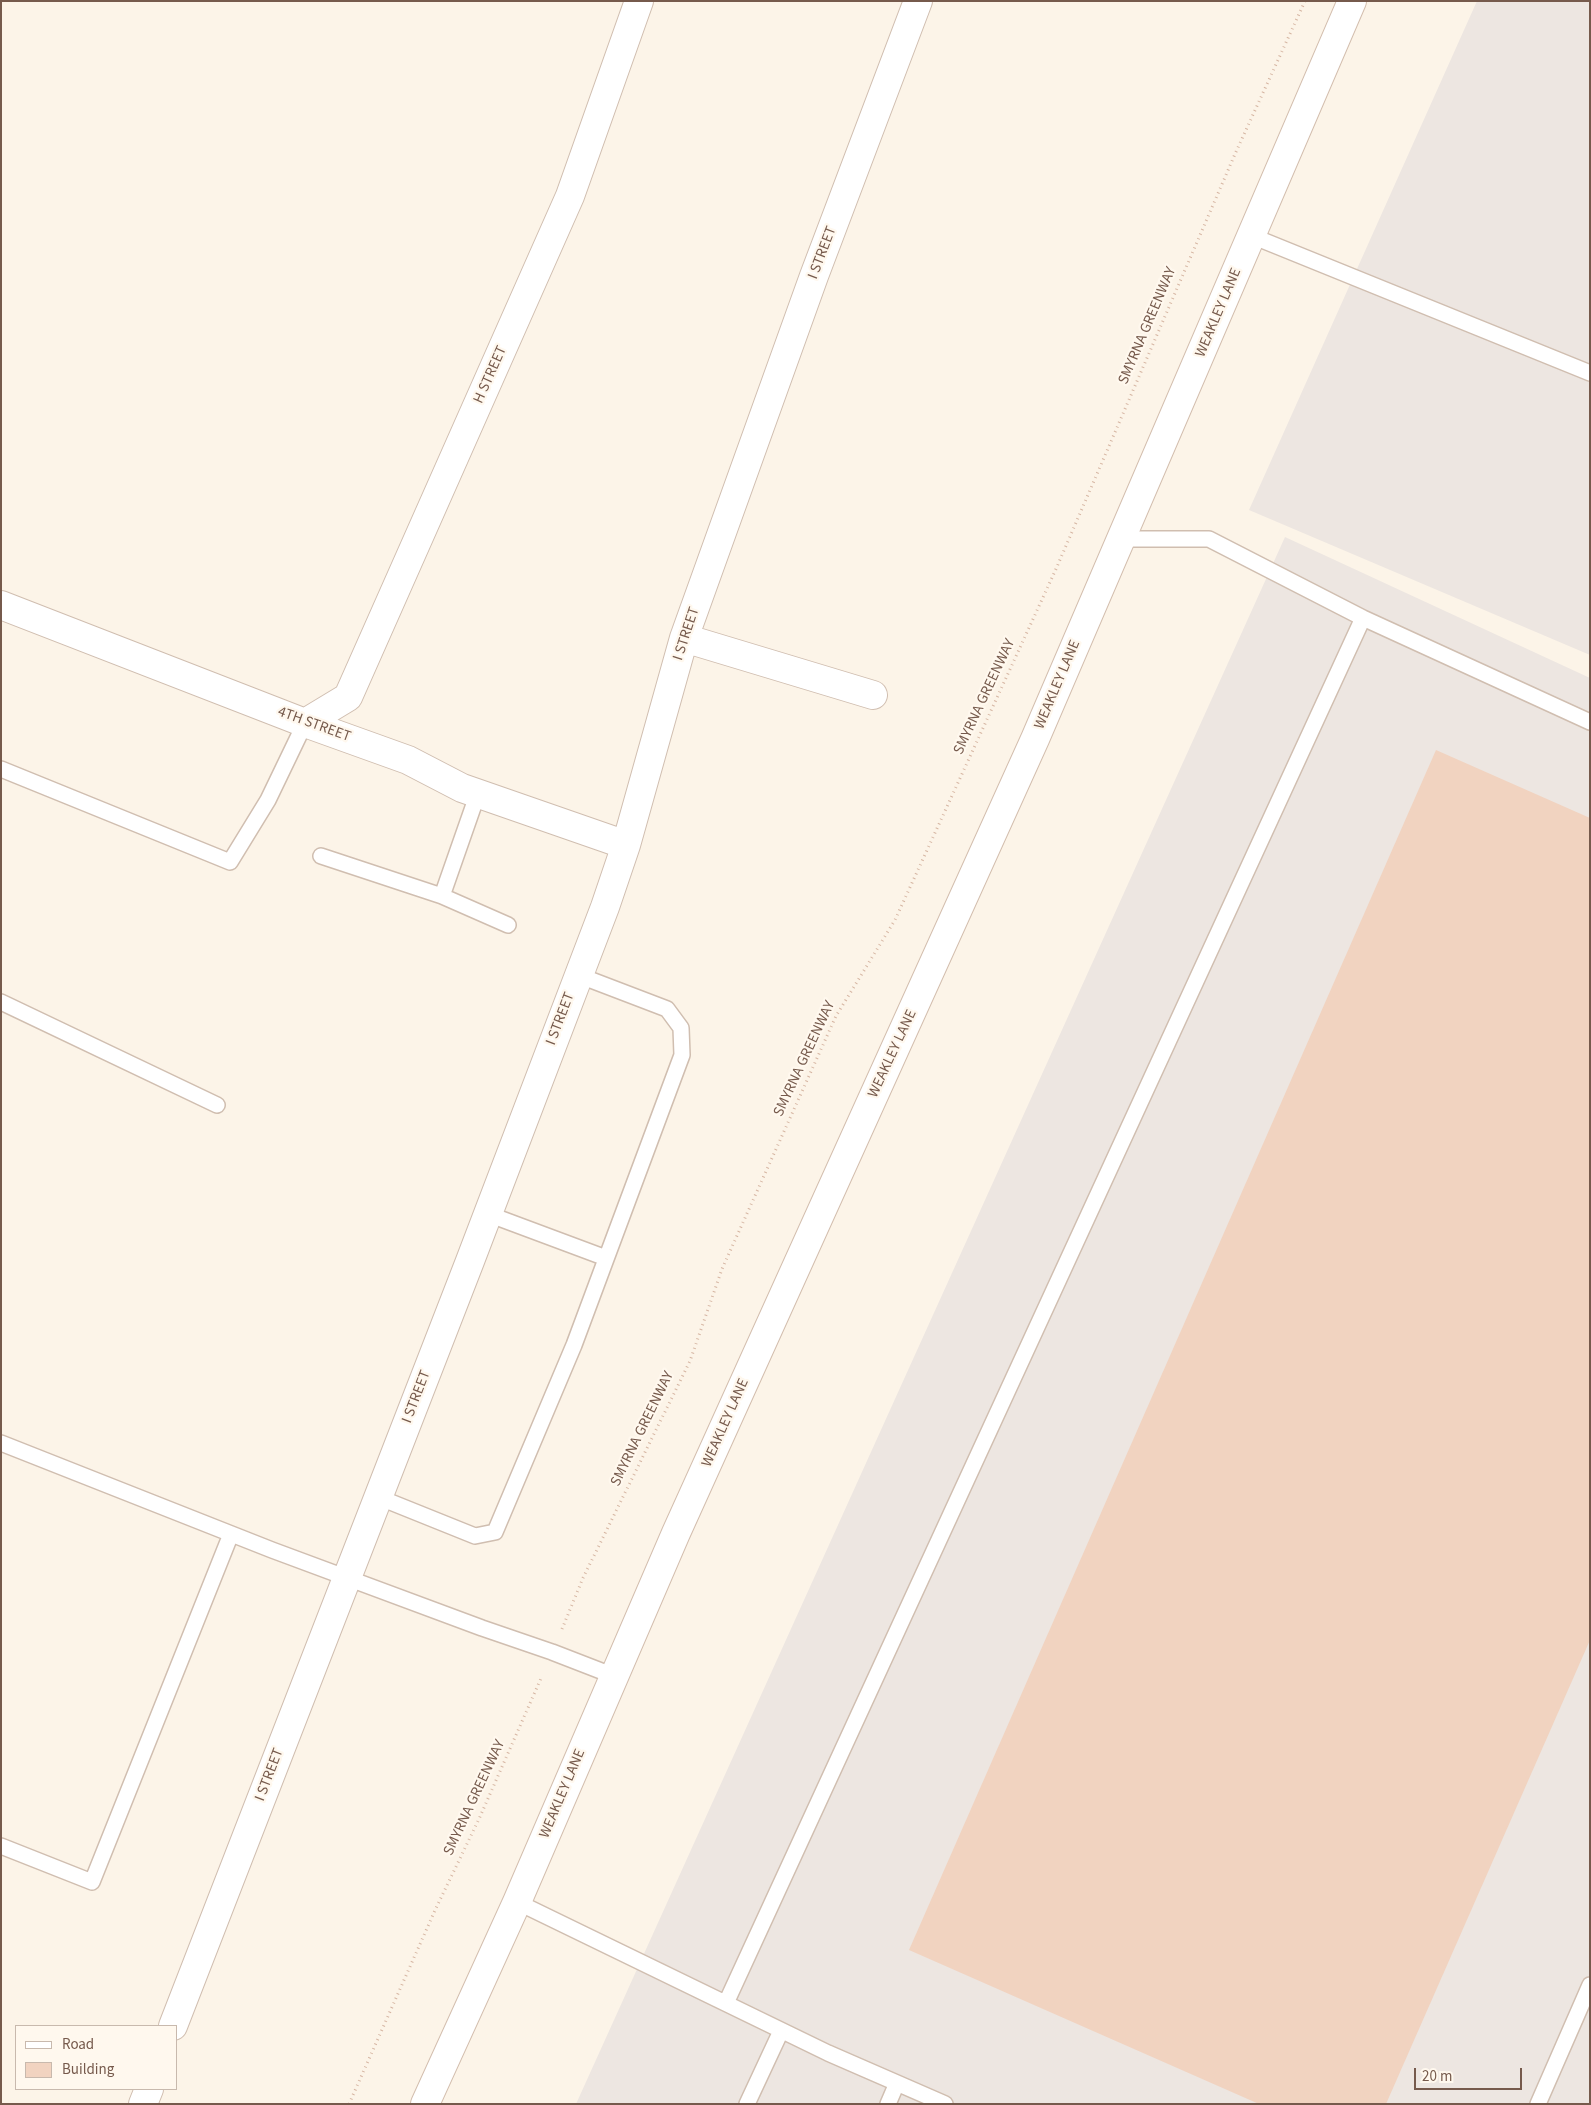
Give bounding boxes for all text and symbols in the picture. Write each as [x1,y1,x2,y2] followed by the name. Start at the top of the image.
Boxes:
[805,224,841,282] street label: I STREET
[1115,265,1181,387] street label: SMYRNA GREENWAY
[1192,266,1246,360] street label: WEAKLEY LANE
[470,344,512,406] street label: H STREET
[670,605,704,663] street label: I STREET
[950,636,1020,758] street label: SMYRNA GREENWAY
[1031,638,1085,732] street label: WEAKLEY LANE
[275,703,353,747] street label: 4TH STREET
[543,990,579,1048] street label: I STREET
[770,998,840,1120] street label: SMYRNA GREENWAY
[865,1007,921,1101] street label: WEAKLEY LANE
[399,1368,435,1426] street label: I STREET
[607,1369,679,1489] street label: SMYRNA GREENWAY
[698,1376,754,1470] street label: WEAKLEY LANE
[440,1737,510,1859] street label: SMYRNA GREENWAY
[252,1746,288,1804] street label: I STREET
[536,1747,590,1841] street label: WEAKLEY LANE
[15,2025,178,2090] legend
[62,2034,94,2055] text: Road
[1416,2058,1524,2090] scale bar
[62,2059,114,2080] text: Building
[1422,2066,1452,2087] text: 20 m

